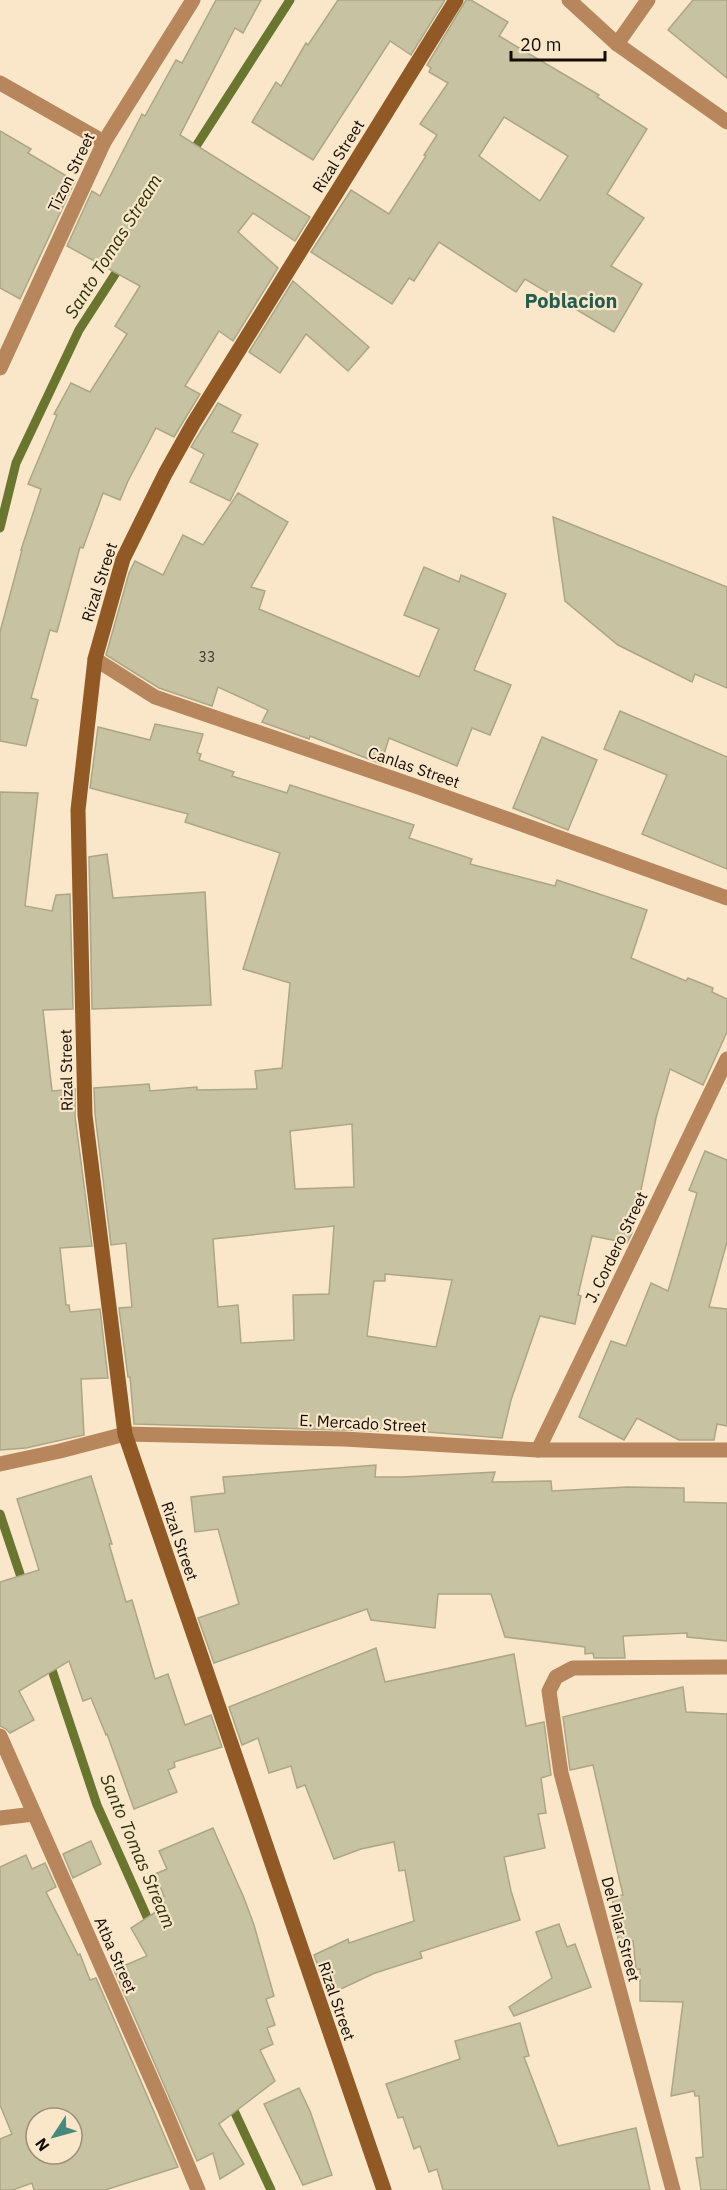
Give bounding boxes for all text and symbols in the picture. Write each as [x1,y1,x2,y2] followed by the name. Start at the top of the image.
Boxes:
[511,24,606,62] scale bar
[520,33,562,56] text: 20 m
[308,116,368,196] street label: Rizal Street
[43,129,99,215] street label: Tizon Street
[59,170,167,322] water label: Santo Tomas Stream
[525,287,617,314] district label: Poblacion
[77,540,121,624] street label: Rizal Street
[199,648,215,666] house number: 33
[365,742,463,792] street label: Canlas Street
[55,1029,77,1111] street label: Rizal Street
[580,1188,652,1306] street label: J. Cordero Street
[299,1410,427,1436] street label: E. Mercado Street
[157,1499,203,1583] street label: Rizal Street
[95,1770,181,1932] water label: Santo Tomas Stream
[597,1874,645,1984] street label: Del Pilar Street
[90,1914,142,1996] street label: Atba Street
[314,1959,360,2043] street label: Rizal Street
[24,2106,84,2166] north arrow
[30,2134,53,2155] text: N

